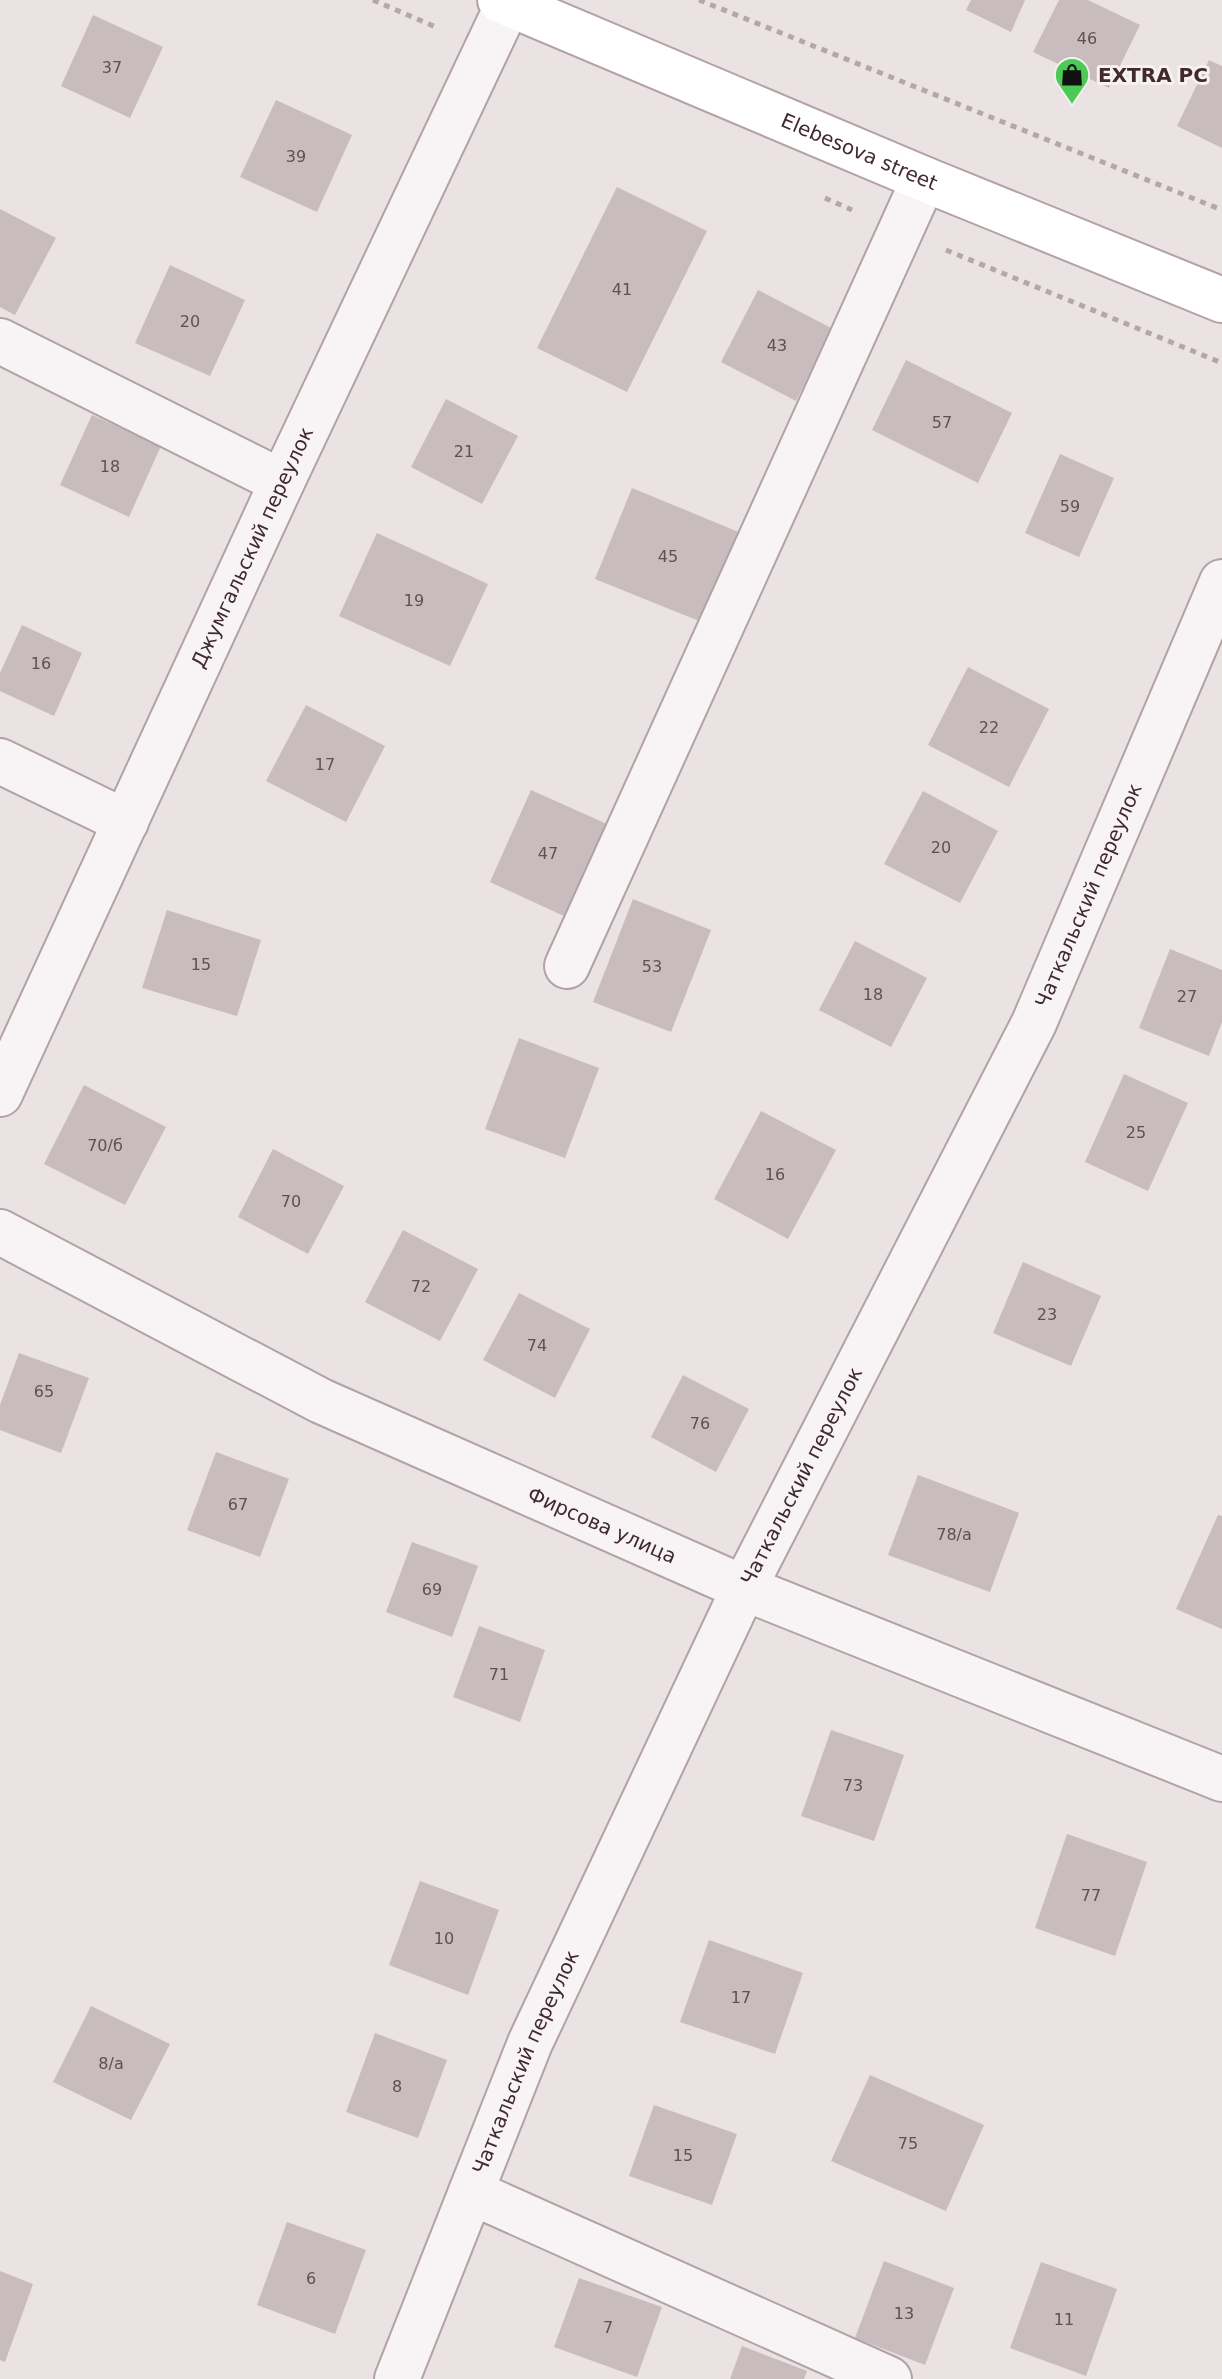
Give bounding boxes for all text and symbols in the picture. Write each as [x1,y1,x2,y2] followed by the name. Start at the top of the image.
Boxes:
[1077,29,1097,48] house number: 46
[1053,56,1091,106] shop icon: EXTRA PC
[102,58,122,77] house number: 37
[1098,63,1208,87] place label: EXTRA PC
[778,108,941,195] street label: Elebesova street
[286,147,306,166] house number: 39
[612,280,632,299] house number: 41
[180,312,200,331] house number: 20
[767,336,787,355] house number: 43
[932,413,952,432] house number: 57
[186,423,318,672] street label: Джумгальский переулок
[454,442,474,461] house number: 21
[100,457,120,476] house number: 18
[1060,497,1080,516] house number: 59
[658,547,678,566] house number: 45
[404,591,424,610] house number: 19
[31,654,51,673] house number: 16
[979,718,999,737] house number: 22
[315,755,335,774] house number: 17
[1030,780,1147,1011] street label: Чаткальский переулок
[931,838,951,857] house number: 20
[538,844,558,863] house number: 47
[191,955,211,974] house number: 15
[642,957,662,976] house number: 53
[863,985,883,1004] house number: 18
[1177,987,1197,1006] house number: 27
[1126,1123,1146,1142] house number: 25
[87,1136,123,1155] house number: 70/б
[765,1165,785,1184] house number: 16
[281,1192,301,1211] house number: 70
[411,1277,431,1296] house number: 72
[1037,1305,1057,1324] house number: 23
[527,1336,547,1355] house number: 74
[736,1363,867,1589] street label: Чаткальский переулок
[34,1382,54,1401] house number: 65
[690,1414,710,1433] house number: 76
[524,1482,680,1569] street label: Фирсова улица
[228,1495,248,1514] house number: 67
[936,1525,972,1544] house number: 78/а
[422,1580,442,1599] house number: 69
[489,1665,509,1684] house number: 71
[843,1776,863,1795] house number: 73
[1081,1886,1101,1905] house number: 77
[434,1929,454,1948] house number: 10
[467,1946,584,2178] street label: Чаткальский переулок
[731,1988,751,2007] house number: 17
[98,2054,124,2073] house number: 8/а
[392,2077,402,2096] house number: 8
[898,2134,918,2153] house number: 75
[673,2146,693,2165] house number: 15
[306,2269,316,2288] house number: 6
[894,2304,914,2323] house number: 13
[1054,2310,1074,2329] house number: 11
[603,2318,613,2337] house number: 7

